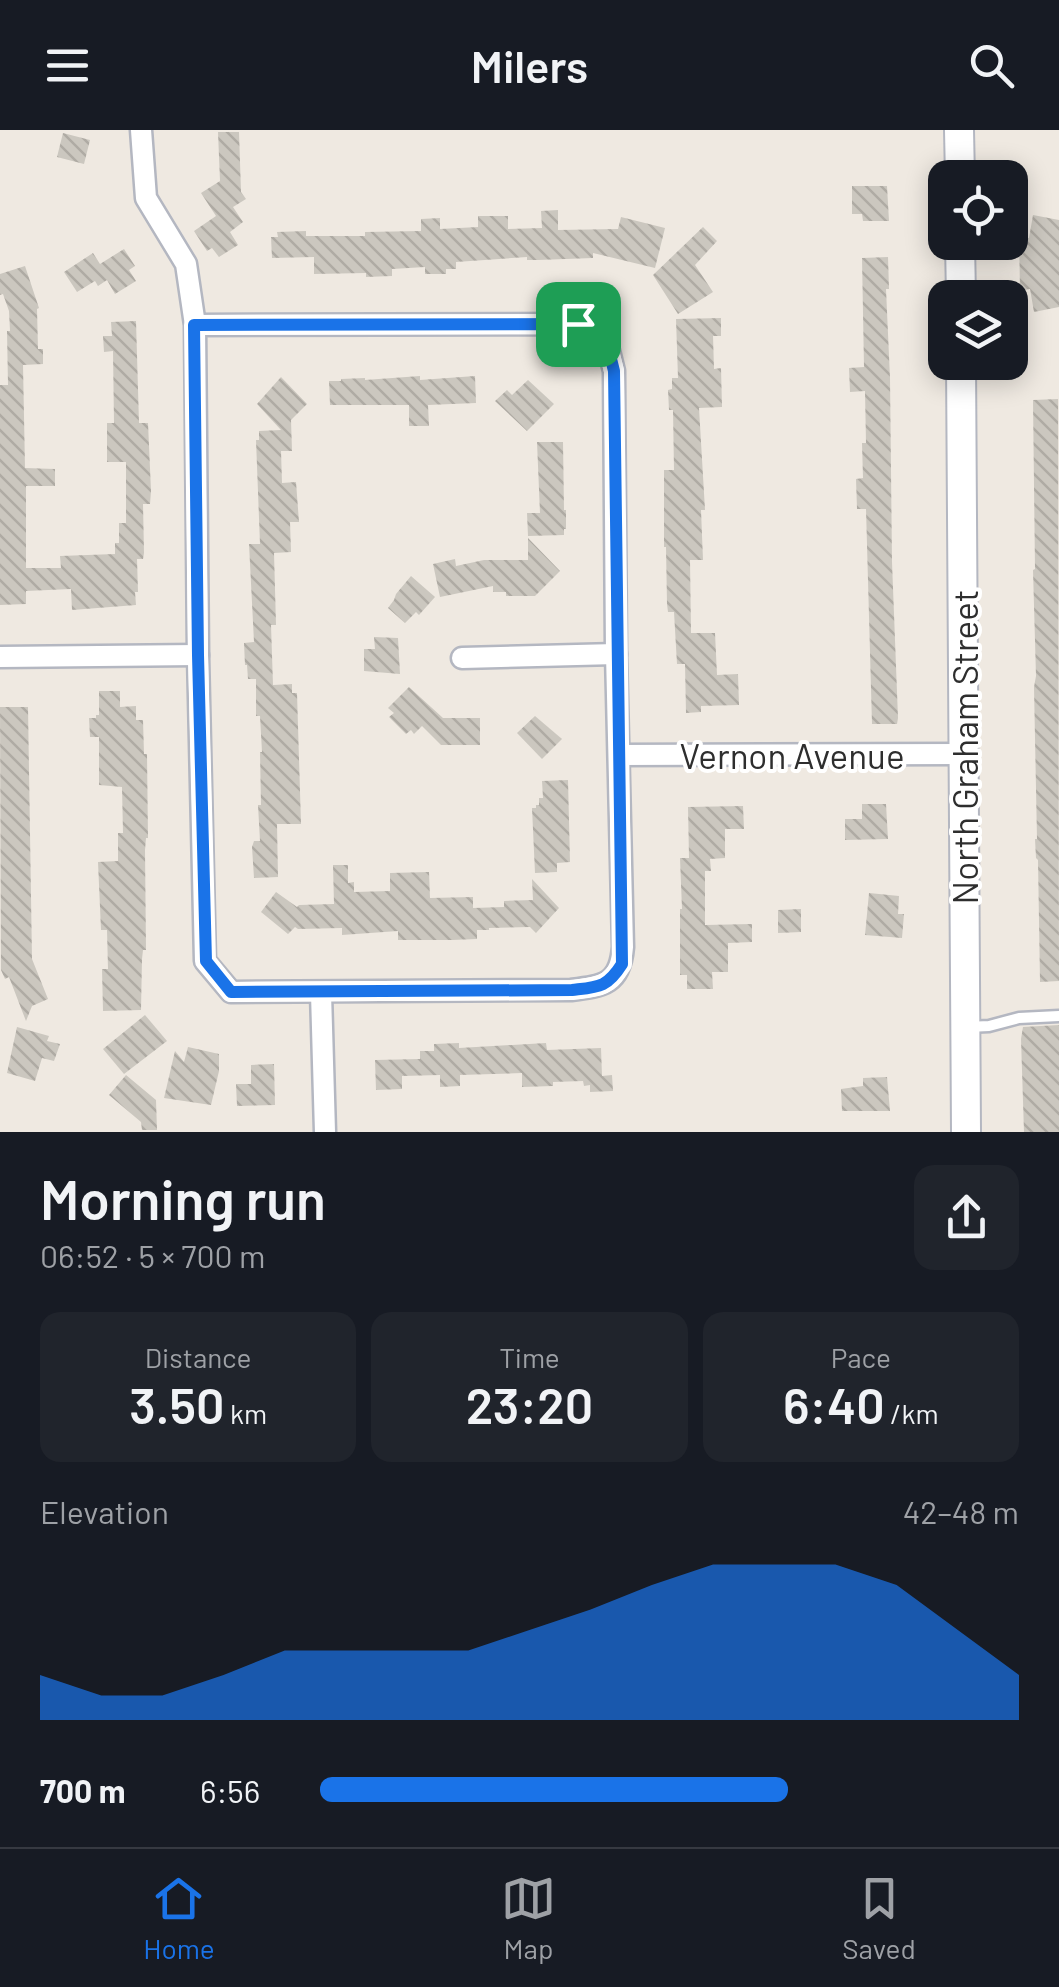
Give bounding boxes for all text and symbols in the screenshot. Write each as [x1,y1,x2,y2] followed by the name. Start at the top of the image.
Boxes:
[40,38,95,93] icon: menu
[471,38,588,92] text: Milers
[964,38,1019,93] icon: search
[928,160,1028,380] map controls
[928,160,1028,260] button: locate
[928,280,1028,380] button: layers
[536,282,621,367] pin
[551,297,606,352] icon: arrive
[943,590,985,904] street label: North Graham Street
[679,734,905,776] street label: Vernon Avenue
[40,1165,326,1231] text: Morning run
[914,1165,1019,1270] button: share
[40,1236,265,1274] text: 06:52 · 5 × 700 m
[145,1340,252,1374] text: Distance
[499,1340,560,1374] text: Time
[831,1340,891,1374] text: Pace
[129,1374,224,1434] text: 3.50
[466,1374,593,1434] text: 23:20
[783,1374,885,1434] text: 6:40
[224,1396,267,1430] text: km
[885,1396,939,1430] text: /km
[40,1492,169,1530] text: Elevation
[903,1492,1019,1530] text: 42–48 m
[40,1771,125,1809] text: 700 m
[200,1771,260,1809] text: 6:56
[143,1871,215,1965] tab: Home
[501,1871,556,1965] tab: Map
[842,1871,916,1965] tab: Saved

